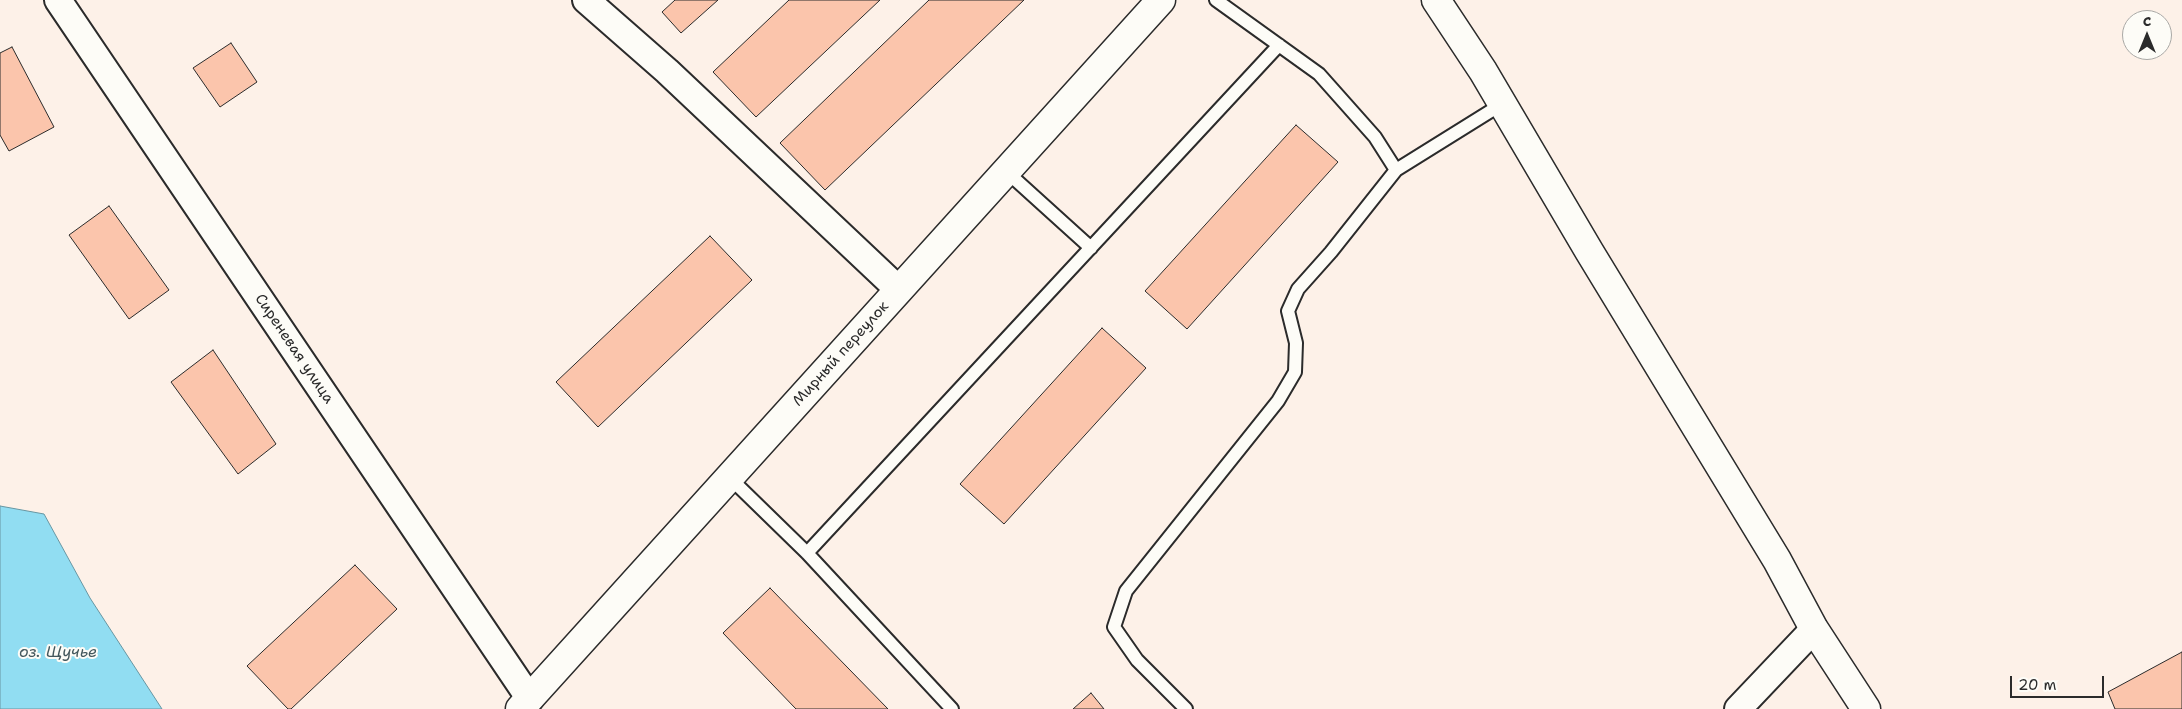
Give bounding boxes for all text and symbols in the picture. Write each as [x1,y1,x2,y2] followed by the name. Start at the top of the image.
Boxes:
[2122,10,2172,60] north arrow
[2143,12,2151,30] text: С
[251,291,337,407] street label: Сиреневая улица
[789,298,893,410] street label: Мирный переулок
[19,643,97,663] water label: оз. Щучье
[2012,666,2106,698] scale bar
[2018,675,2057,695] text: 20 m

